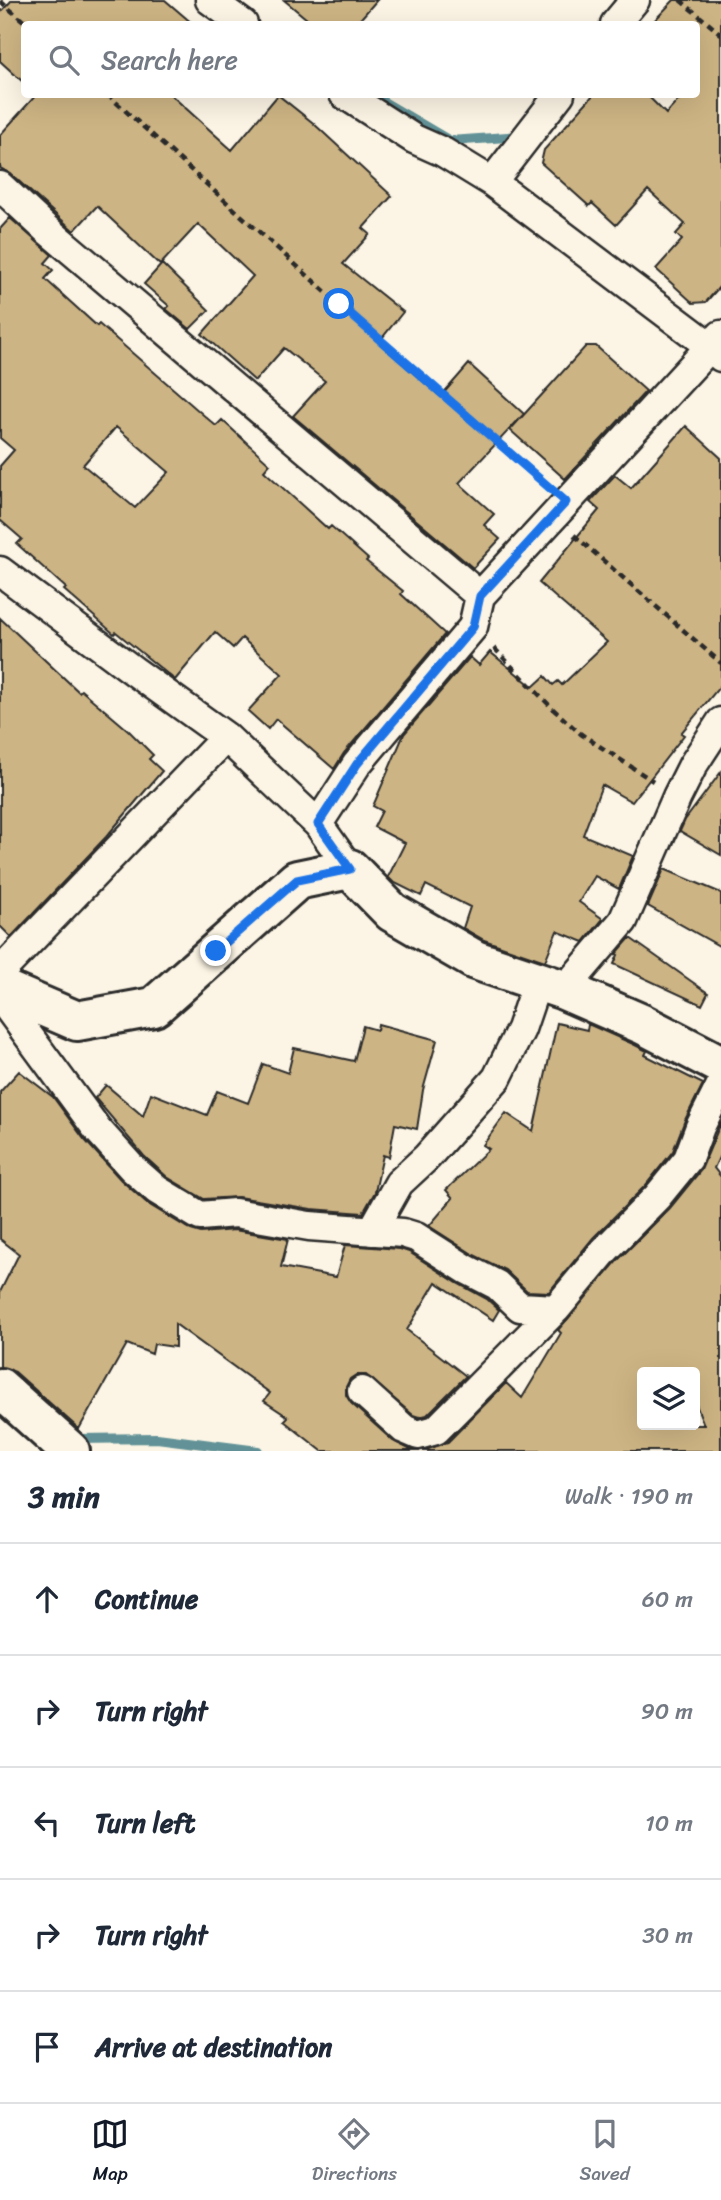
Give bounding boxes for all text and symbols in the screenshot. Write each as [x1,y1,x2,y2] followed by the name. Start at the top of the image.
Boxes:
[21,21,700,98] search box
[101,37,238,83] text: Search here
[45,41,83,79] icon: search
[323,288,354,319] route start
[200,935,231,966] route end
[637,1367,700,1430] map controls
[637,1367,700,1430] button: layers
[28,1470,100,1524] text: 3 min
[565,1476,693,1517] text: Walk · 190 m
[95,1576,198,1622] text: Continue
[642,1579,693,1620] text: 60 m
[28,1580,66,1618] icon: ahead
[95,1688,208,1734] text: Turn right
[641,1691,693,1732] text: 90 m
[28,1692,66,1730] icon: right
[95,1800,195,1846] text: Turn left
[645,1803,693,1844] text: 10 m
[28,1804,66,1842] icon: left
[95,1912,208,1958] text: Turn right
[642,1915,693,1956] text: 30 m
[28,1916,66,1954] icon: right
[95,2024,332,2070] text: Arrive at destination
[28,2028,66,2066] icon: arrive
[91,2115,129,2190] tab: Map
[312,2115,397,2190] tab: Directions
[580,2115,630,2190] tab: Saved

